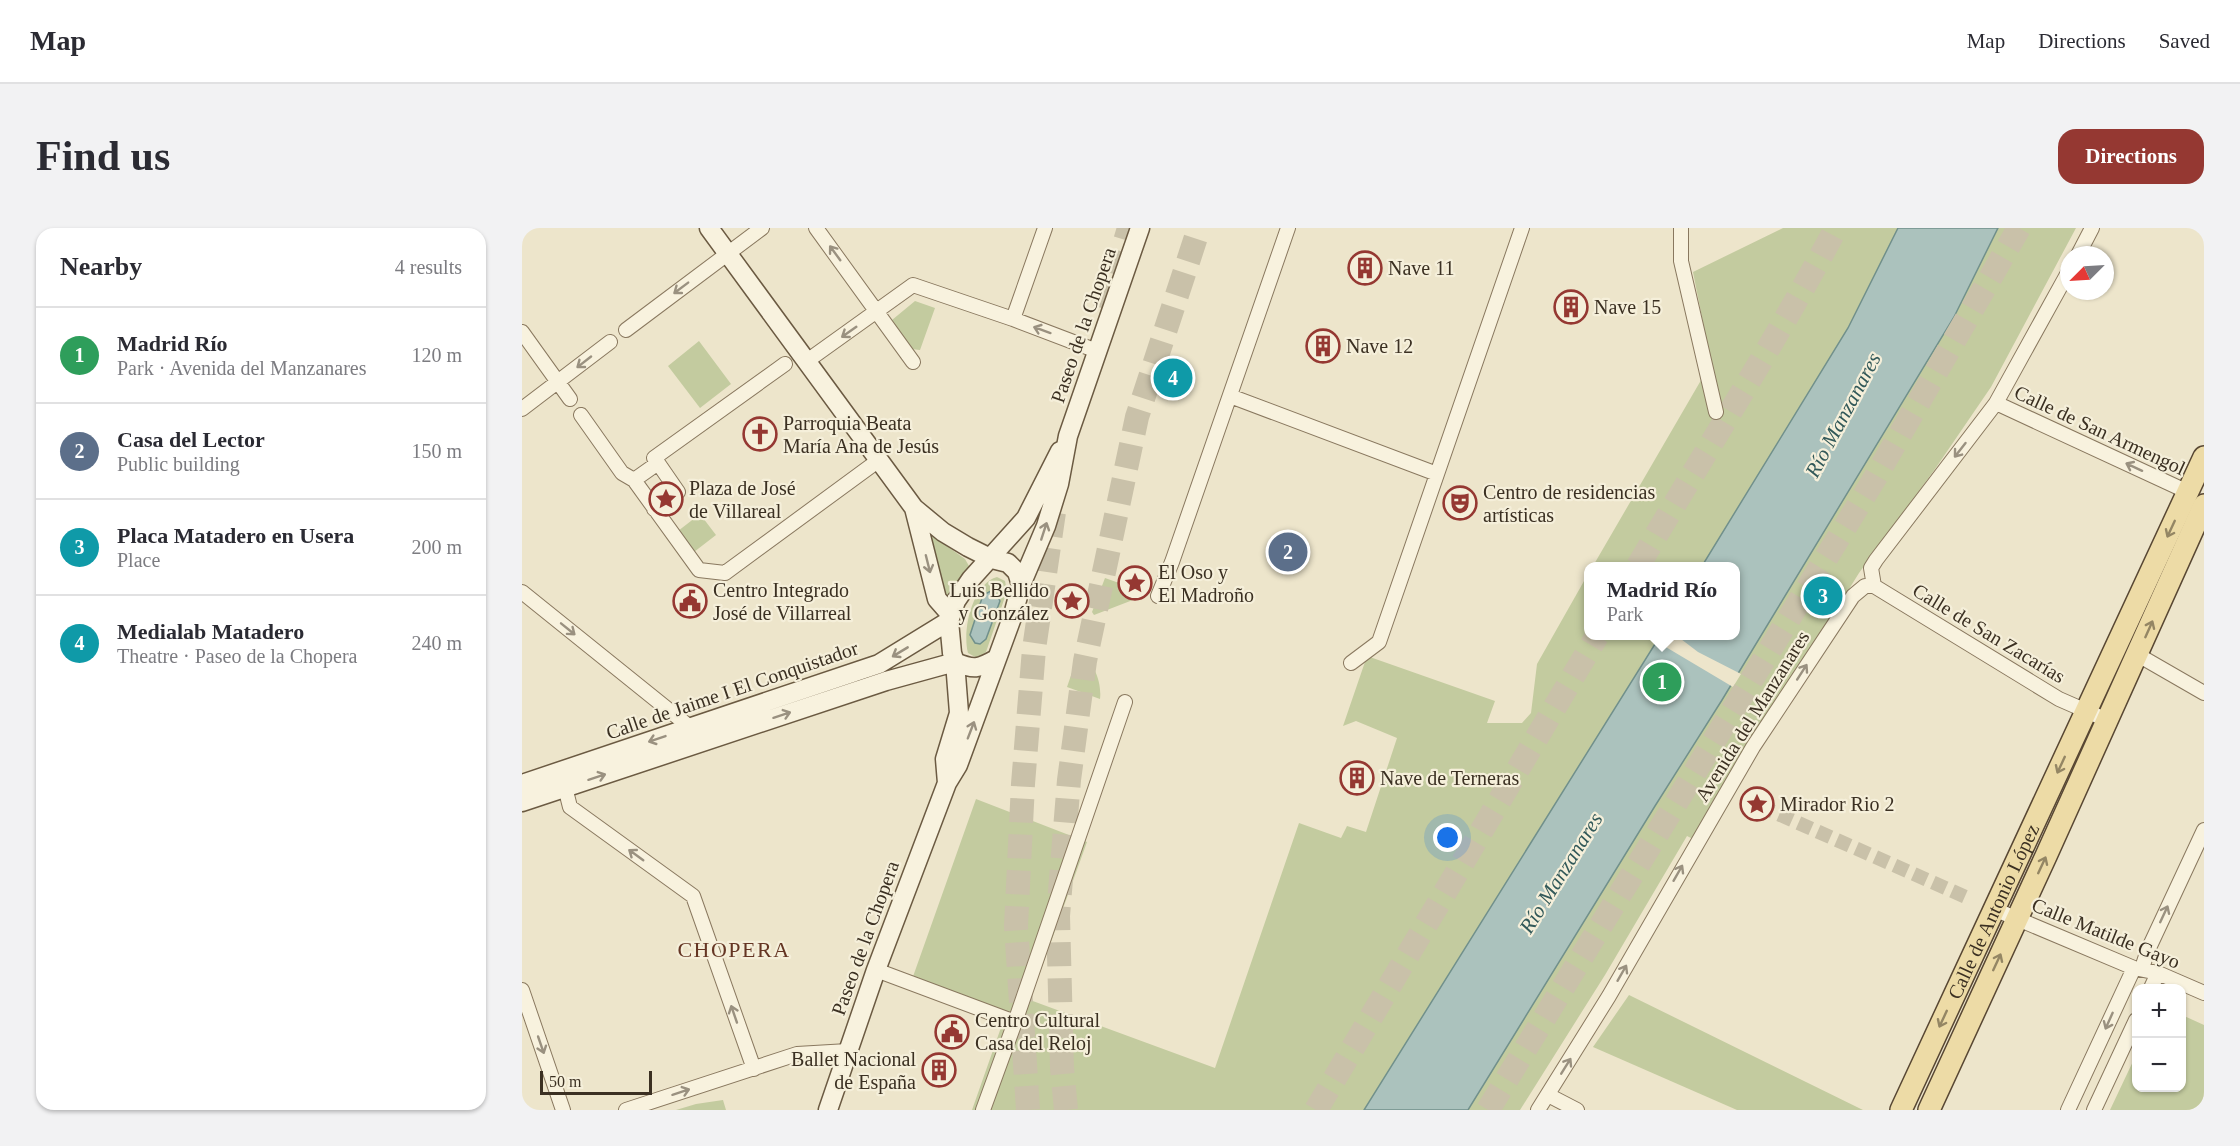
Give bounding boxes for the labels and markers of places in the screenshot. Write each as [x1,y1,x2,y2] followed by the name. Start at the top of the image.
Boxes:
[1347,250,1383,286] building icon: Nave 11
[1388,257,1454,279] place label: Nave 11
[1553,289,1589,325] building icon: Nave 15
[1594,296,1661,318] place label: Nave 15
[1305,328,1341,364] building icon: Nave 12
[1346,335,1413,357] place label: Nave 12
[1154,356,1192,400] pin: 4
[783,412,939,457] place label: Parroquia Beata María Ana de Jesús
[742,416,778,452] church icon: Parroquia Beata María Ana de Jesús
[689,477,796,522] place label: Plaza de José de Villareal
[648,481,684,517] place icon: Plaza de José de Villareal
[1483,481,1655,526] place label: Centro de residencias artísticas
[1442,485,1478,521] theatre icon: Centro de residencias artísticas
[1268,530,1308,574] pin: 2
[1158,561,1254,606] place label: El Oso y El Madroño
[1117,565,1153,601] place icon: El Oso y El Madroño
[1804,574,1842,619] pin: 3
[713,579,852,624] place label: Centro Integrado José de Villarreal
[950,579,1049,625] place label: Luis Bellido y González
[672,583,708,619] public building icon: Centro Integrado José de Villarreal
[1054,583,1090,619] place icon: Luis Bellido y González
[1642,660,1682,704] pin: 1
[1339,760,1375,796] building icon: Nave de Terneras
[1380,767,1519,789] place label: Nave de Terneras
[1739,786,1775,822] place icon: Mirador Rio 2
[1780,793,1894,815] place label: Mirador Rio 2
[975,1009,1100,1055] place label: Centro Cultural Casa del Reloj
[934,1014,970,1050] public building icon: Centro Cultural Casa del Reloj
[791,1048,916,1094] place label: Ballet Nacional de España
[921,1052,957,1088] building icon: Ballet Nacional de España

